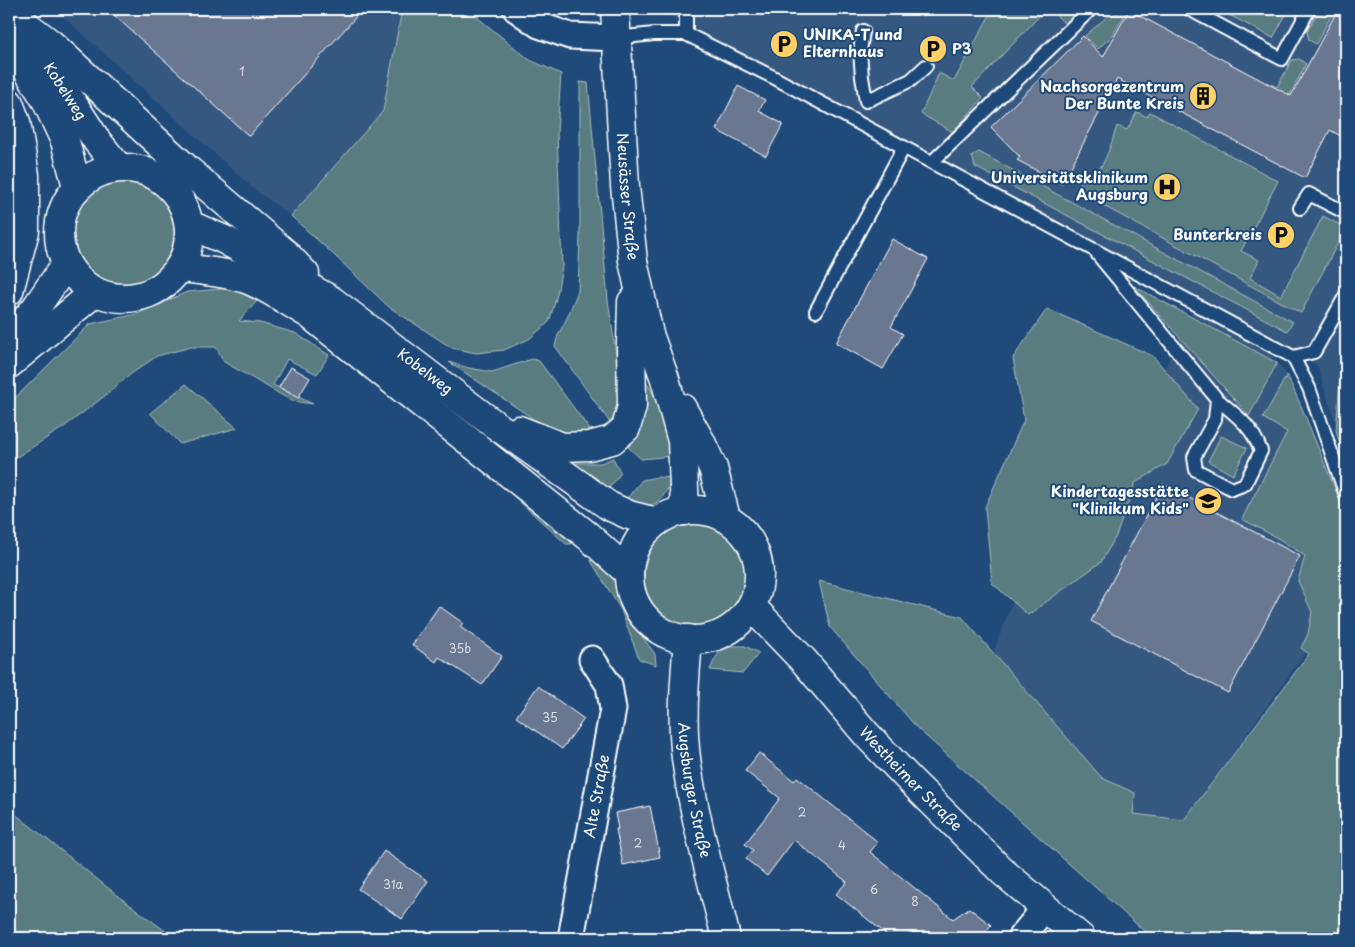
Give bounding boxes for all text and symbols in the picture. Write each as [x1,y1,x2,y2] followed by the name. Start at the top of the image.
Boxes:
[803,22,902,62] place label: UNIKA-T und Elternhaus
[769,29,799,59] parking icon: UNIKA-T und Elternhaus
[918,34,948,64] parking icon: P3
[952,36,972,59] place label: P3
[39,57,94,124] street label: Kobelweg
[239,62,245,80] house number: 1
[1040,74,1184,114] place label: Nachsorgezentrum Der Bunte Kreis
[1188,81,1218,111] building icon: Nachsorgezentrum Der Bunte Kreis
[612,132,646,261] street label: Neusässer Straße
[991,165,1148,205] place label: Universitätsklinikum Augsburg
[1152,172,1182,202] hospital icon: Universitätsklinikum Augsburg
[1266,220,1296,250] parking icon: Bunterkreis
[1173,222,1262,245] place label: Bunterkreis
[393,342,459,399] street label: Kobelweg
[1051,479,1189,519] place label: Kindertagesstätte "Klinikum Kids"
[1193,486,1223,516] school or university icon: Kindertagesstätte "Klinikum Kids"
[449,639,471,657] house number: 35b
[542,708,558,726] house number: 35
[854,721,968,836] street label: Westheimer Straße
[674,722,718,860] street label: Augsburger Straße
[577,752,614,840] street label: Alte Straße
[798,803,806,821] house number: 2
[634,834,642,852] house number: 2
[838,836,846,854] house number: 4
[383,875,404,893] house number: 31a
[870,880,878,898] house number: 6
[911,892,919,910] house number: 8

